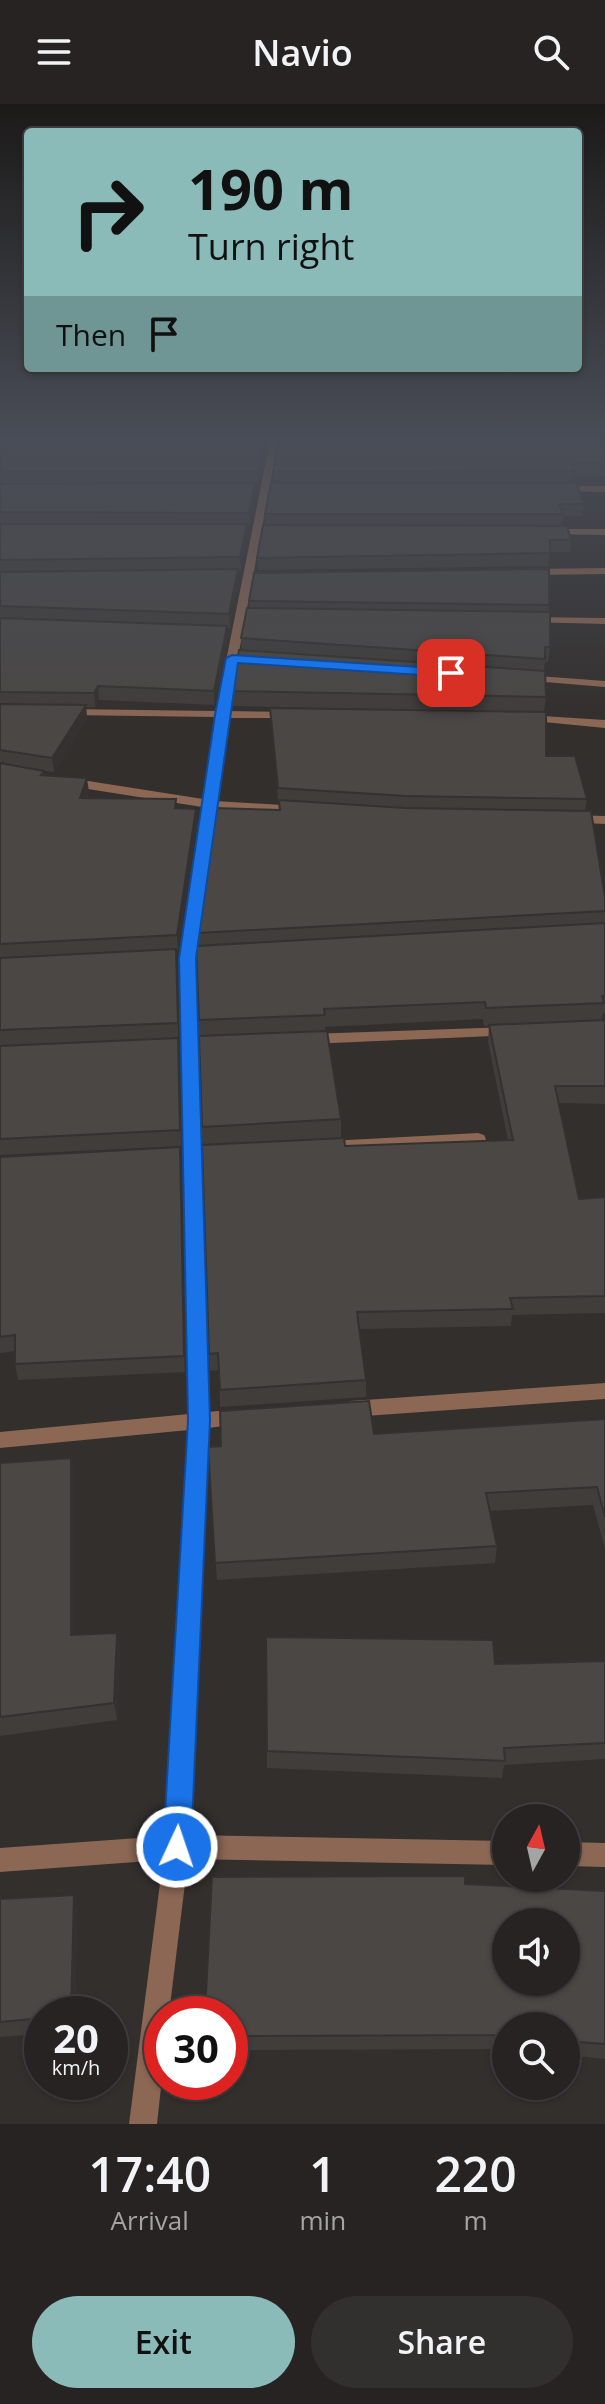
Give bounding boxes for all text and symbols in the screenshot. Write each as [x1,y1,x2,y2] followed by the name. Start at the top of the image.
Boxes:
[252,28,353,77] text: Navio
[32,30,76,74] icon: menu
[529,30,573,74] icon: search
[188,150,354,226] text: 190 m
[56,160,160,264] icon: right
[188,222,354,271] text: Turn right
[142,312,186,356] icon: arrive
[56,314,126,355] text: Then
[417,639,485,707] pin
[429,651,473,695] icon: arrive
[492,1804,580,1892] north arrow
[492,1804,580,2100] map controls
[135,1805,219,1889] position arrow
[492,1908,580,1996] button: sound
[144,1996,248,2100] speed limit sign: 30
[53,2010,99,2065] text: 20
[492,2012,580,2100] button: search
[52,2054,100,2081] text: km/h
[88,2141,211,2206] text: 17:40
[309,2141,337,2206] text: 1
[434,2141,517,2206] text: 220
[111,2202,189,2238] text: Arrival
[300,2202,346,2238] text: min
[464,2202,488,2238] text: m
[32,2296,295,2388] button: Exit
[311,2296,573,2388] button: Share

